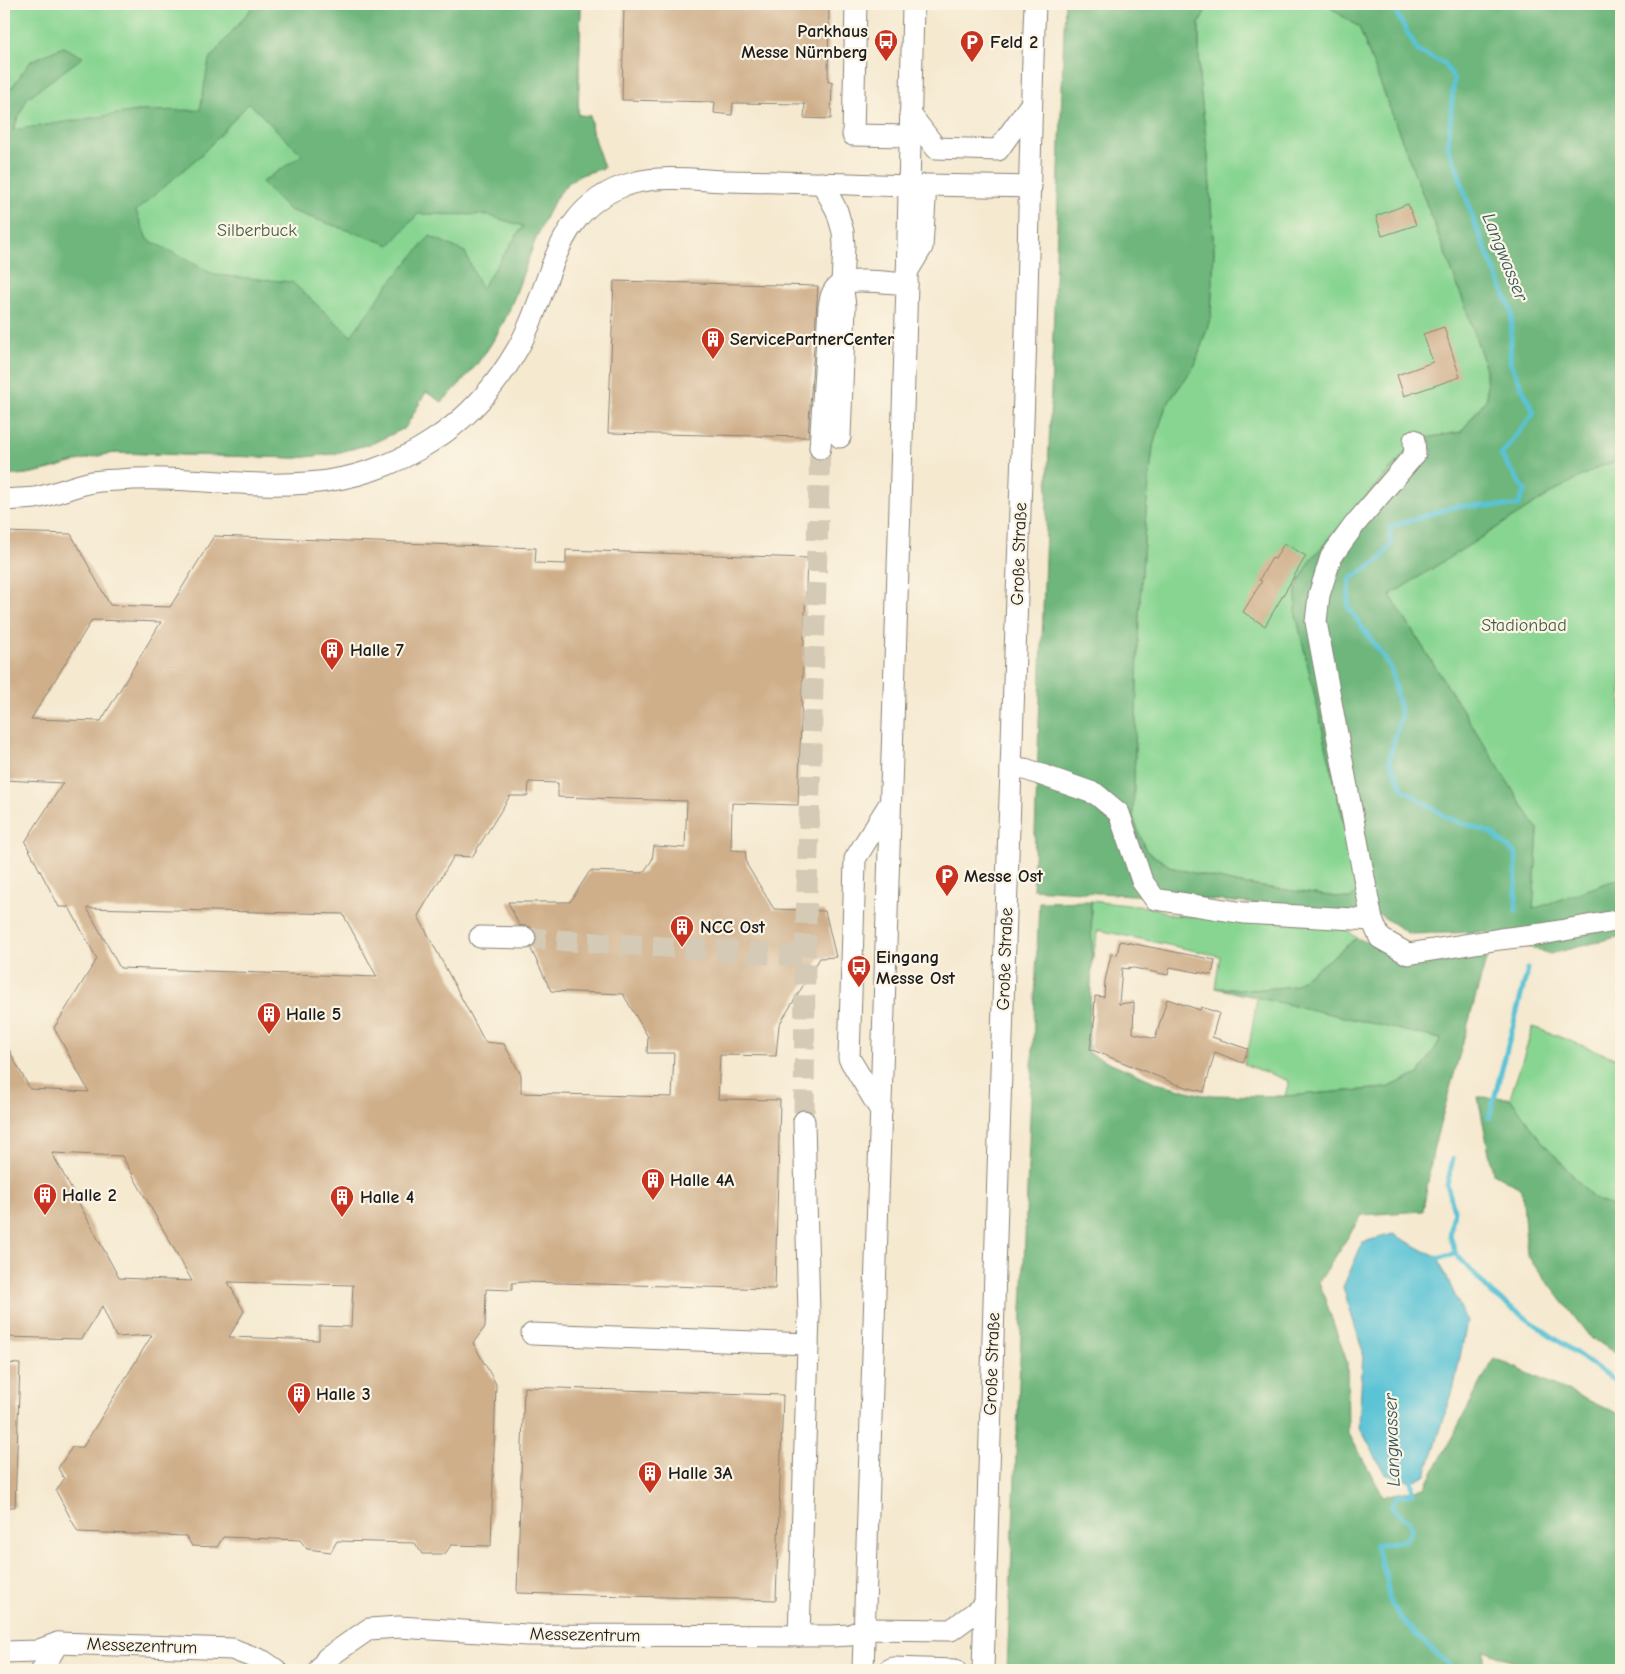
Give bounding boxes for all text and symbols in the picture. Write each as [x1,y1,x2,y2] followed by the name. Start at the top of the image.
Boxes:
[741,21,868,63] place label: Parkhaus Messe Nürnberg
[873,28,899,62] bus stop icon: Parkhaus Messe Nürnberg
[959,29,985,63] parking icon: Feld 2
[990,32,1038,53] place label: Feld 2
[1477,210,1533,306] water label: Langwasser
[217,220,297,241] park label: Silberbuck
[700,326,726,360] building icon: ServicePartnerCenter
[730,329,895,350] place label: ServicePartnerCenter
[1007,502,1031,606] street label: Große Straße
[1481,615,1567,636] park label: Stadionbad
[319,637,345,671] building icon: Halle 7
[350,640,404,661] place label: Halle 7
[934,863,960,897] parking icon: Messe Ost
[964,866,1044,887] place label: Messe Ost
[993,907,1017,1011] street label: Große Straße
[669,914,695,948] building icon: NCC Ost
[700,917,766,938] place label: NCC Ost
[876,947,956,989] place label: Eingang Messe Ost
[846,954,872,988] bus stop icon: Eingang Messe Ost
[256,1001,282,1035] building icon: Halle 5
[286,1004,341,1025] place label: Halle 5
[640,1167,666,1201] building icon: Halle 4A
[670,1170,734,1191] place label: Halle 4A
[32,1182,58,1216] building icon: Halle 2
[329,1184,355,1218] building icon: Halle 4
[62,1185,117,1206] place label: Halle 2
[360,1187,414,1208] place label: Halle 4
[980,1312,1004,1416] street label: Große Straße
[286,1381,312,1415] building icon: Halle 3
[316,1384,371,1405] place label: Halle 3
[1379,1391,1405,1487] water label: Langwasser
[637,1460,663,1494] building icon: Halle 3A
[668,1463,733,1484] place label: Halle 3A
[529,1624,641,1646] street label: Messezentrum
[86,1634,198,1658] street label: Messezentrum

